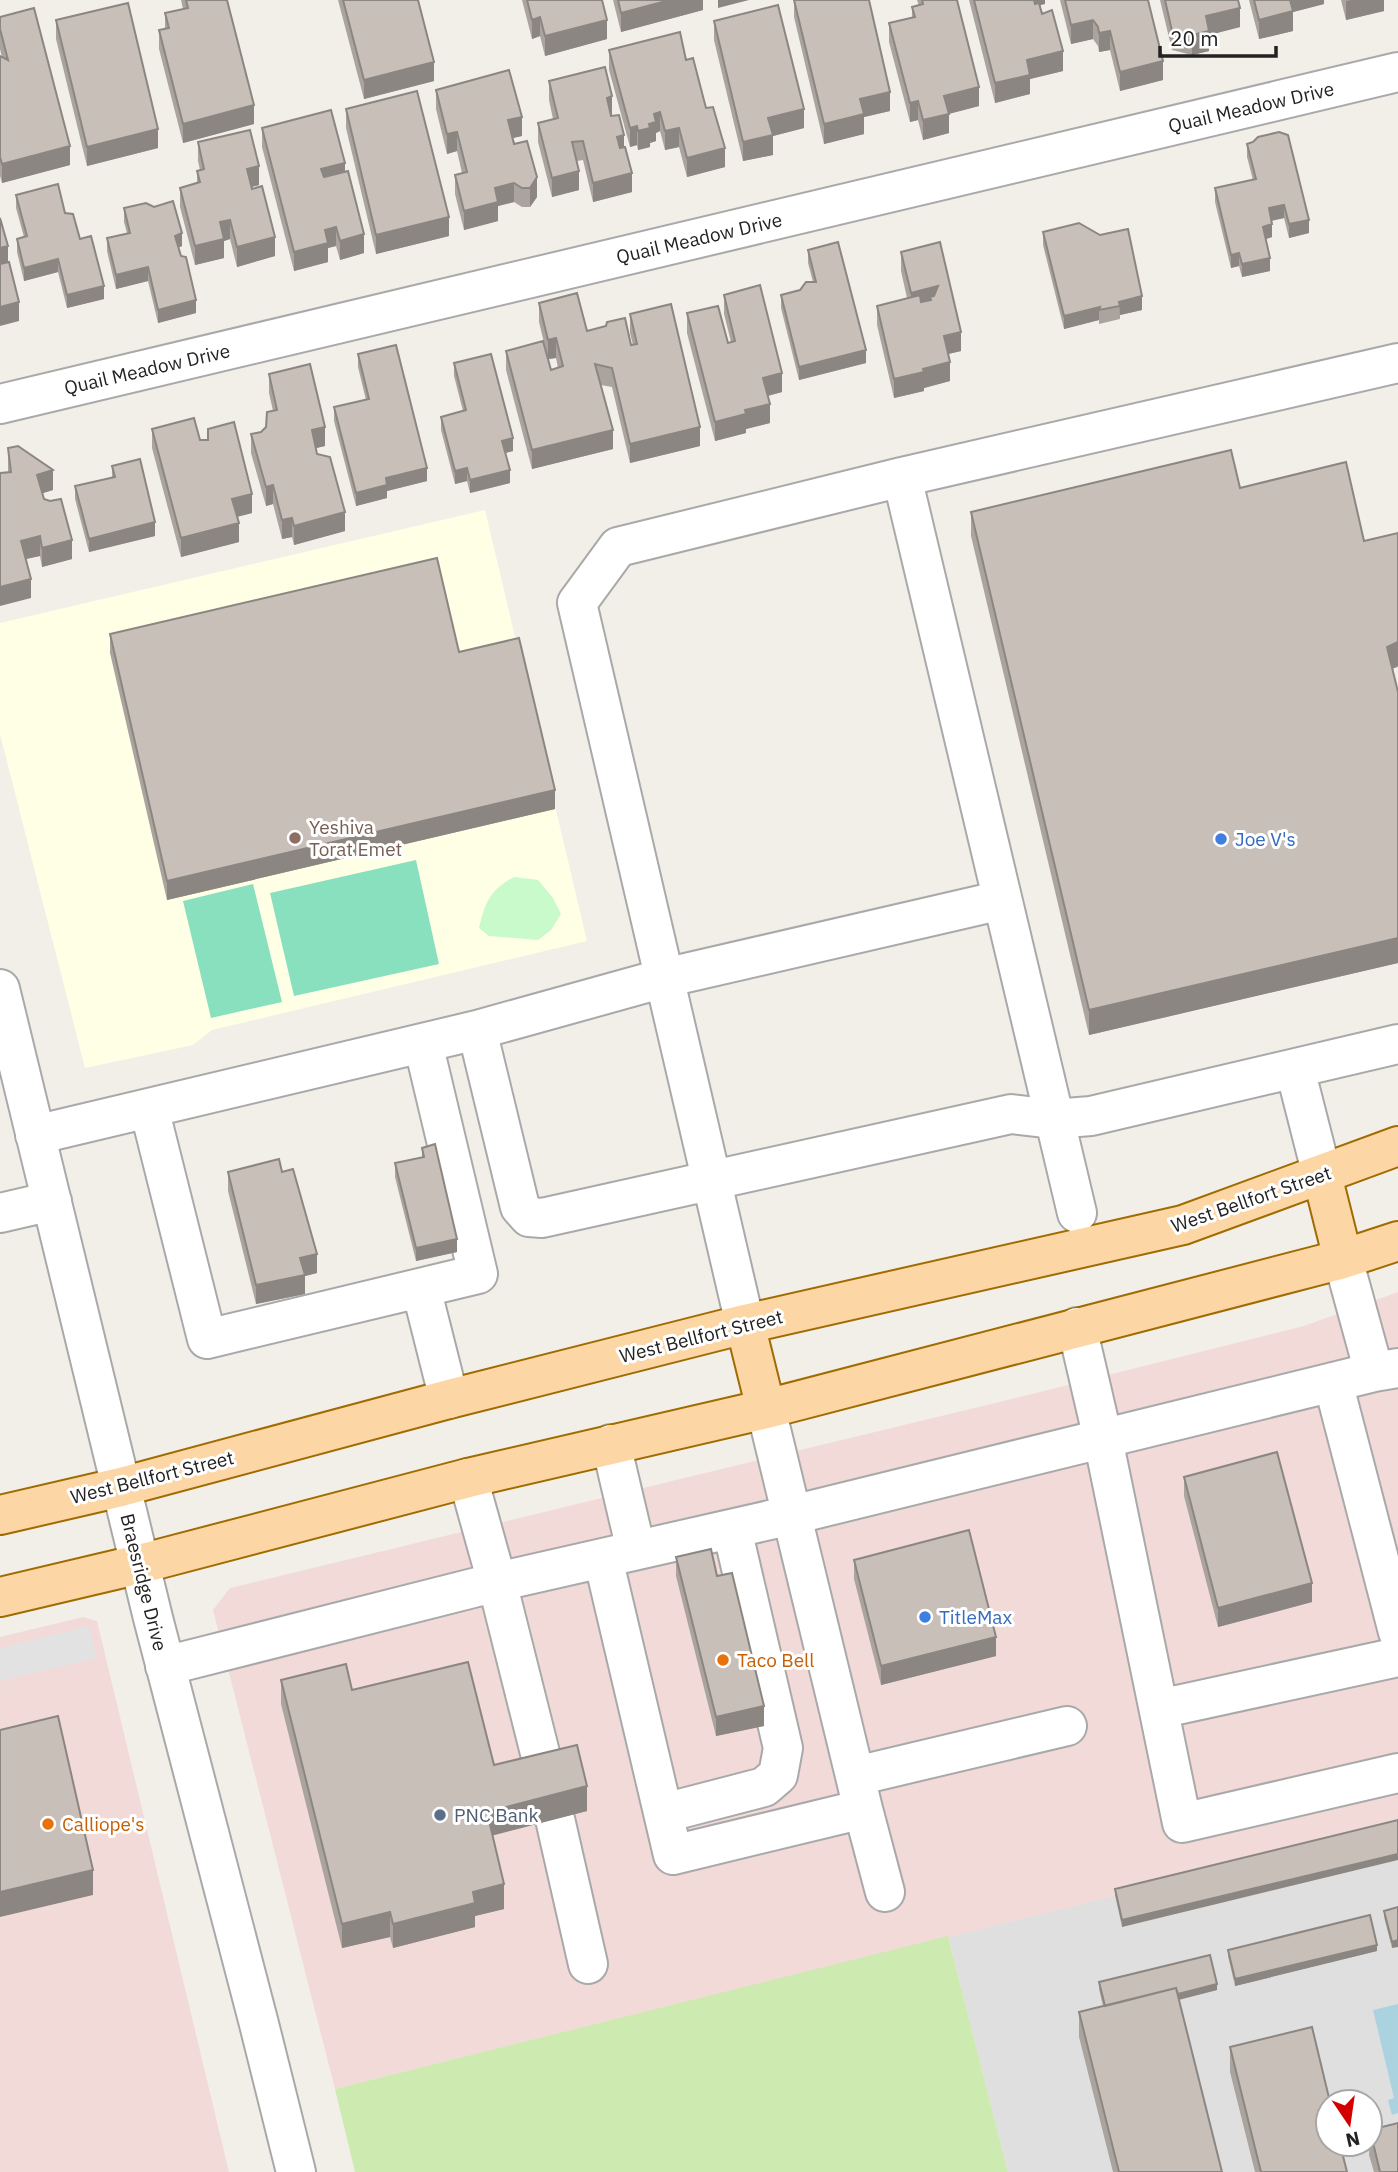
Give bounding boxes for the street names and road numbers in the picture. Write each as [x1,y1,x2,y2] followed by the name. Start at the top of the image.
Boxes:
[1166,76,1336,138] street label: Quail Meadow Drive
[614,207,784,269] street label: Quail Meadow Drive
[62,338,232,400] street label: Quail Meadow Drive
[1168,1160,1334,1238] street label: West Bellfort Street
[617,1304,785,1368] street label: West Bellfort Street
[68,1445,236,1509] street label: West Bellfort Street
[115,1511,173,1653] street label: Braesridge Drive

